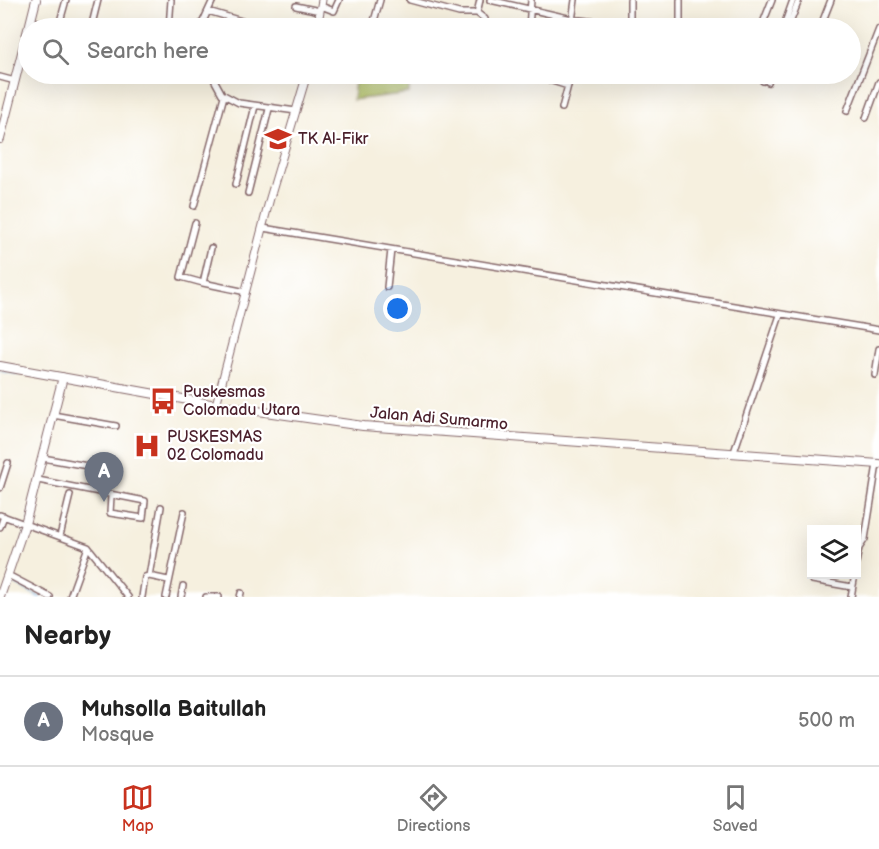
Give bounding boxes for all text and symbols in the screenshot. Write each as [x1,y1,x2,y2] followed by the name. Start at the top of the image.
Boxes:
[18,18,861,84] search box
[39,35,72,68] icon: search
[87,38,209,65] text: Search here
[263,124,293,154] school or university icon: TK Al-Fikr
[298,130,369,149] place label: TK Al-Fikr
[383,294,412,323] your location
[183,383,300,420] place label: Puskesmas Colomadu Utara
[148,386,178,416] bus stop icon: Puskesmas Colomadu Utara
[369,404,509,434] street label: Jalan Adi Sumarmo
[167,428,264,465] place label: PUSKESMAS 02 Colomadu
[132,431,162,461] hospital icon: PUSKESMAS 02 Colomadu
[84,452,124,502] pin: A
[807,525,861,579] map controls
[807,525,861,579] button: layers
[24,621,111,652] text: Nearby
[81,696,266,723] text: Muhsolla Baitullah
[37,709,50,733] text: A
[798,709,855,733] text: 500 m
[81,723,154,747] text: Mosque
[121,781,154,836] tab: Map
[397,781,470,836] tab: Directions
[713,781,758,836] tab: Saved

